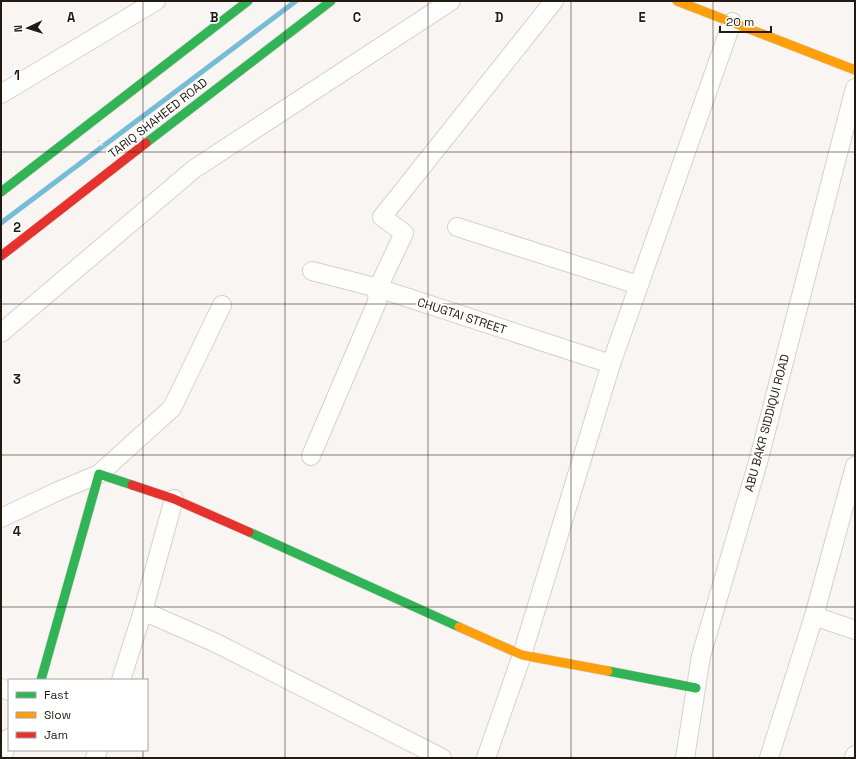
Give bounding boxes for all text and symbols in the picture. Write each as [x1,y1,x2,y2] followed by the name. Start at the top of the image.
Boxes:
[8,8,48,48] north arrow
[720,8,771,34] scale bar
[67,9,76,26] text: A
[210,9,219,26] text: B
[353,9,361,26] text: C
[495,9,504,26] text: D
[638,9,646,26] text: E
[726,14,754,30] text: 20 m
[11,25,25,33] text: N
[14,67,20,84] text: 1
[105,74,211,162] street label: TARIQ SHAHEED ROAD
[13,219,21,236] text: 2
[415,294,509,338] street label: CHUGTAI STREET
[741,352,793,494] street label: ABU BAKR SIDDIQUI ROAD
[13,371,21,388] text: 3
[13,523,21,540] text: 4
[8,679,148,751] legend
[44,687,69,703] text: Fast
[44,707,71,723] text: Slow
[44,727,68,743] text: Jam

